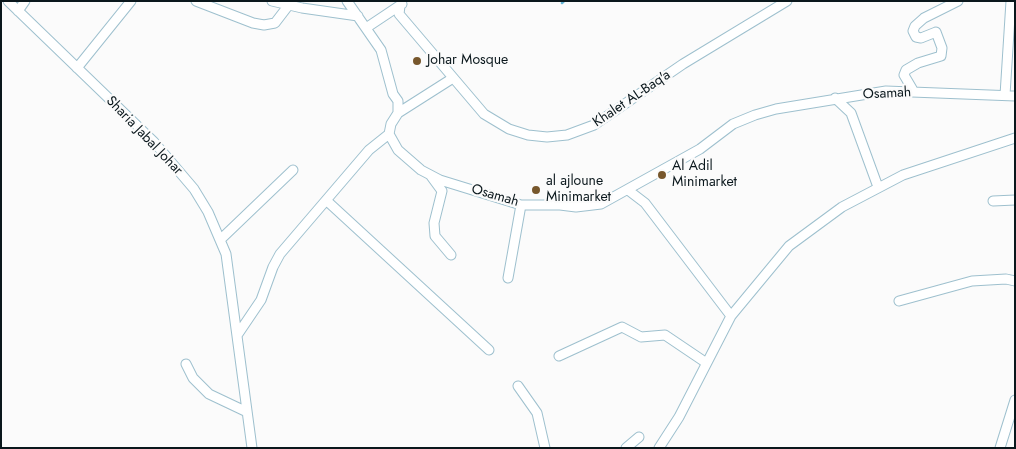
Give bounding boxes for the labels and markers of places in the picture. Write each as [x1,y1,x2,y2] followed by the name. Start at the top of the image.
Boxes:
[427,53,508,69] place label: Johar Mosque
[411,55,423,67] marker: Johar Mosque
[672,159,737,192] place label: Al Adil Minimarket
[656,169,668,181] marker: Al Adil Minimarket
[546,174,611,206] place label: al ajloune Minimarket
[530,184,542,196] marker: al ajloune Minimarket

